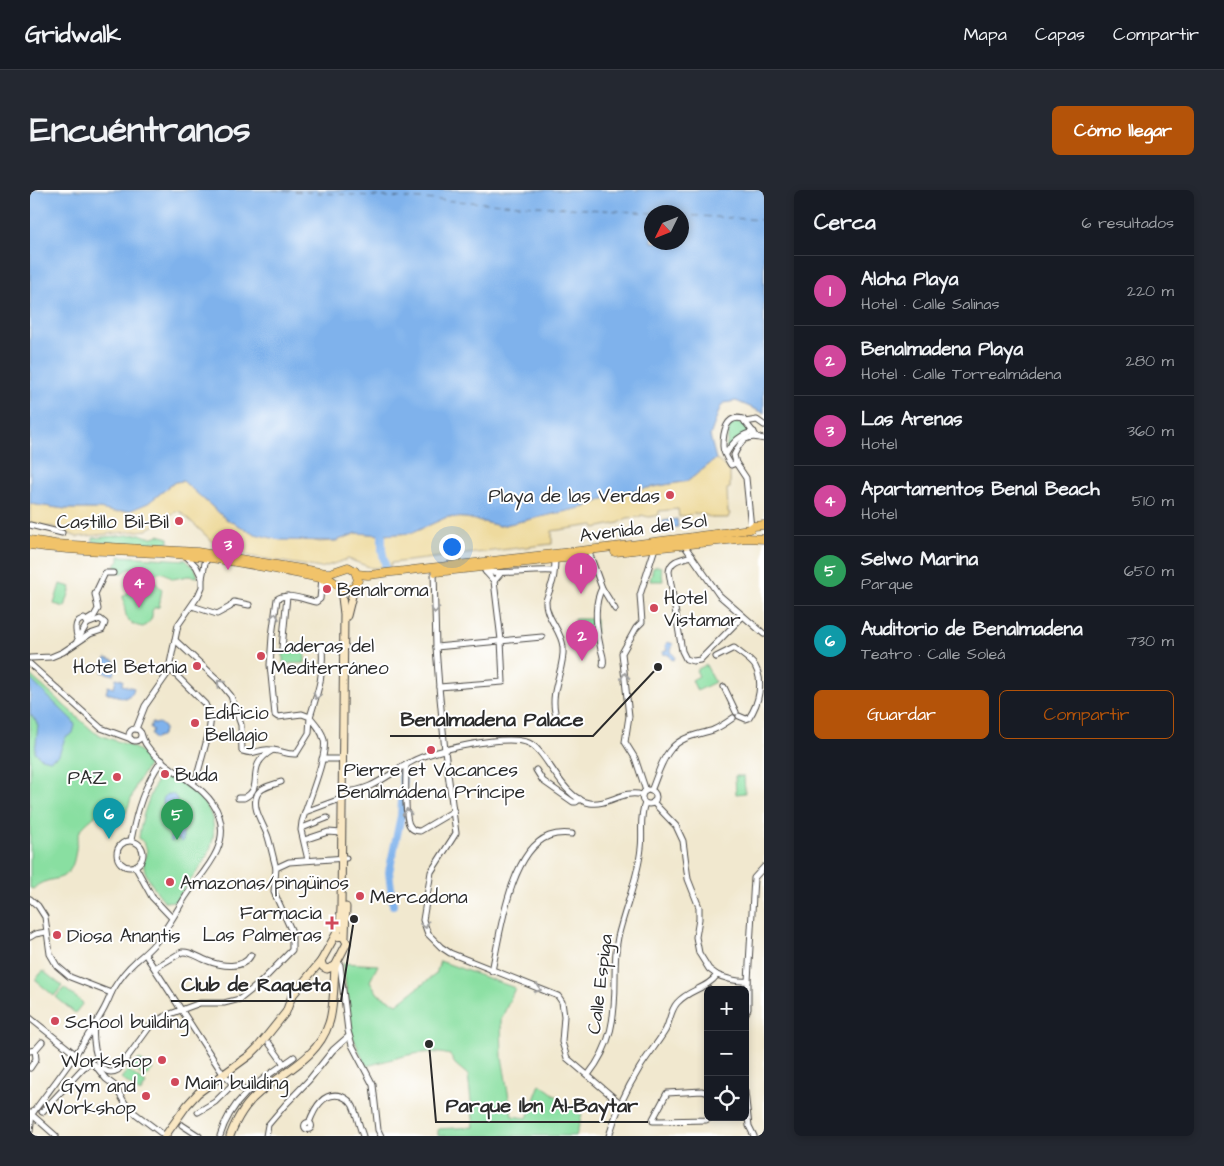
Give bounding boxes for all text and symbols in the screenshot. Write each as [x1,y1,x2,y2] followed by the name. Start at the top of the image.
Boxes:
[25,18,121,52] text: Gridwalk
[964,22,1007,47] text: Mapa
[1035,22,1085,47] text: Capas
[1113,22,1199,47] text: Compartir
[30,106,251,155] text: Encuéntranos
[1052,106,1194,155] button: Cómo llegar
[644,205,689,250] north arrow
[814,208,876,237] text: Cerca
[1082,212,1174,234] text: 6 resultados
[861,266,958,293] text: Aloha Playa
[829,280,831,302] text: 1
[1127,280,1174,302] text: 220 m
[861,293,999,315] text: Hotel · Calle Salinas
[861,336,1023,363] text: Benalmadena Playa
[825,350,835,372] text: 2
[1126,350,1174,372] text: 280 m
[861,363,1061,385] text: Hotel · Calle Torrealmádena
[861,406,963,433] text: Las Arenas
[826,420,834,442] text: 3
[1127,420,1174,442] text: 360 m
[861,433,897,455] text: Hotel
[861,476,1100,503] text: Apartamentos Benal Beach
[488,483,660,511] place label: Playa de las Verdas
[664,489,676,501] marker: Playa de las Verdas
[825,490,835,512] text: 4
[1132,490,1174,512] text: 510 m
[861,503,897,525] text: Hotel
[578,507,708,550] street label: Avenida del Sol
[57,509,169,536] place label: Castillo Bil-Bil
[173,515,185,527] marker: Castillo Bil-Bil
[212,529,244,570] pin: 3
[439,534,465,560] your location
[861,546,978,573] text: Selwo Marina
[565,553,597,594] pin: 1
[824,560,836,582] text: 5
[1124,560,1174,582] text: 650 m
[123,567,155,608] pin: 4
[861,573,913,595] text: Parque
[337,577,429,604] place label: Benalroma
[321,583,333,595] marker: Benalroma
[664,585,741,634] place label: Hotel Vistamar
[648,602,660,614] marker: Hotel Vistamar
[430,606,440,614] one-way arrow
[269,612,279,620] one-way arrow
[861,616,1083,643] text: Auditorio de Benalmadena
[566,620,598,661] pin: 2
[825,630,835,652] text: 6
[1127,630,1174,652] text: 730 m
[271,633,389,682] place label: Laderas del Mediterráneo
[861,643,1005,665] text: Teatro · Calle Soleá
[255,650,267,662] marker: Laderas del Mediterráneo
[73,654,187,681] place label: Hotel Betania
[191,660,203,672] marker: Hotel Betania
[619,672,630,680] one-way arrow
[217,680,226,689] one-way arrow
[814,690,989,739] button: Guardar
[999,690,1174,739] button: Compartir
[312,691,322,699] one-way arrow
[205,700,269,750] place label: Edificio Bellagio
[390,701,593,736] callout: Benalmadena Palace
[400,706,584,734] text: Benalmadena Palace
[189,717,201,729] marker: Edificio Bellagio
[425,744,437,756] marker: Pierre et Vacances Benalmádena Príncipe
[337,757,525,806] place label: Pierre et Vacances Benalmádena Príncipe
[175,762,218,789] place label: Buda
[68,765,107,792] place label: PAZ
[159,768,171,780] marker: Buda
[111,771,123,783] marker: PAZ
[93,798,125,839] pin: 6
[161,799,193,840] pin: 5
[402,808,413,816] one-way arrow
[180,870,349,898] place label: Amazonas/pingüinos
[164,876,176,888] marker: Amazonas/pingüinos
[370,884,468,911] place label: Mercadona
[354,890,366,902] marker: Mercadona
[203,900,322,949] place label: Farmacia Las Palmeras
[326,917,338,929] marker: Farmacia Las Palmeras
[420,921,430,929] one-way arrow
[67,923,181,950] place label: Diosa Anantis
[51,929,63,941] marker: Diosa Anantis
[581,932,621,1036] street label: Calle Espiga
[171,966,341,1001] callout: Club de Raqueta
[181,971,332,999] text: Club de Raqueta
[533,983,542,993] one-way arrow
[704,986,749,1121] map controls
[704,986,749,1031] button: +
[65,1009,189,1037] place label: School building
[49,1015,61,1027] marker: School building
[704,1031,749,1076] button: −
[61,1048,152,1075] place label: Workshop
[156,1054,168,1066] marker: Workshop
[185,1070,289,1098] place label: Main building
[45,1073,136,1122] place label: Gym and Workshop
[169,1076,181,1088] marker: Main building
[704,1076,749,1121] button: locate
[436,1087,648,1122] callout: Parque Ibn Al-Baytar
[140,1090,152,1102] marker: Gym and Workshop
[446,1092,639,1121] text: Parque Ibn Al-Baytar

